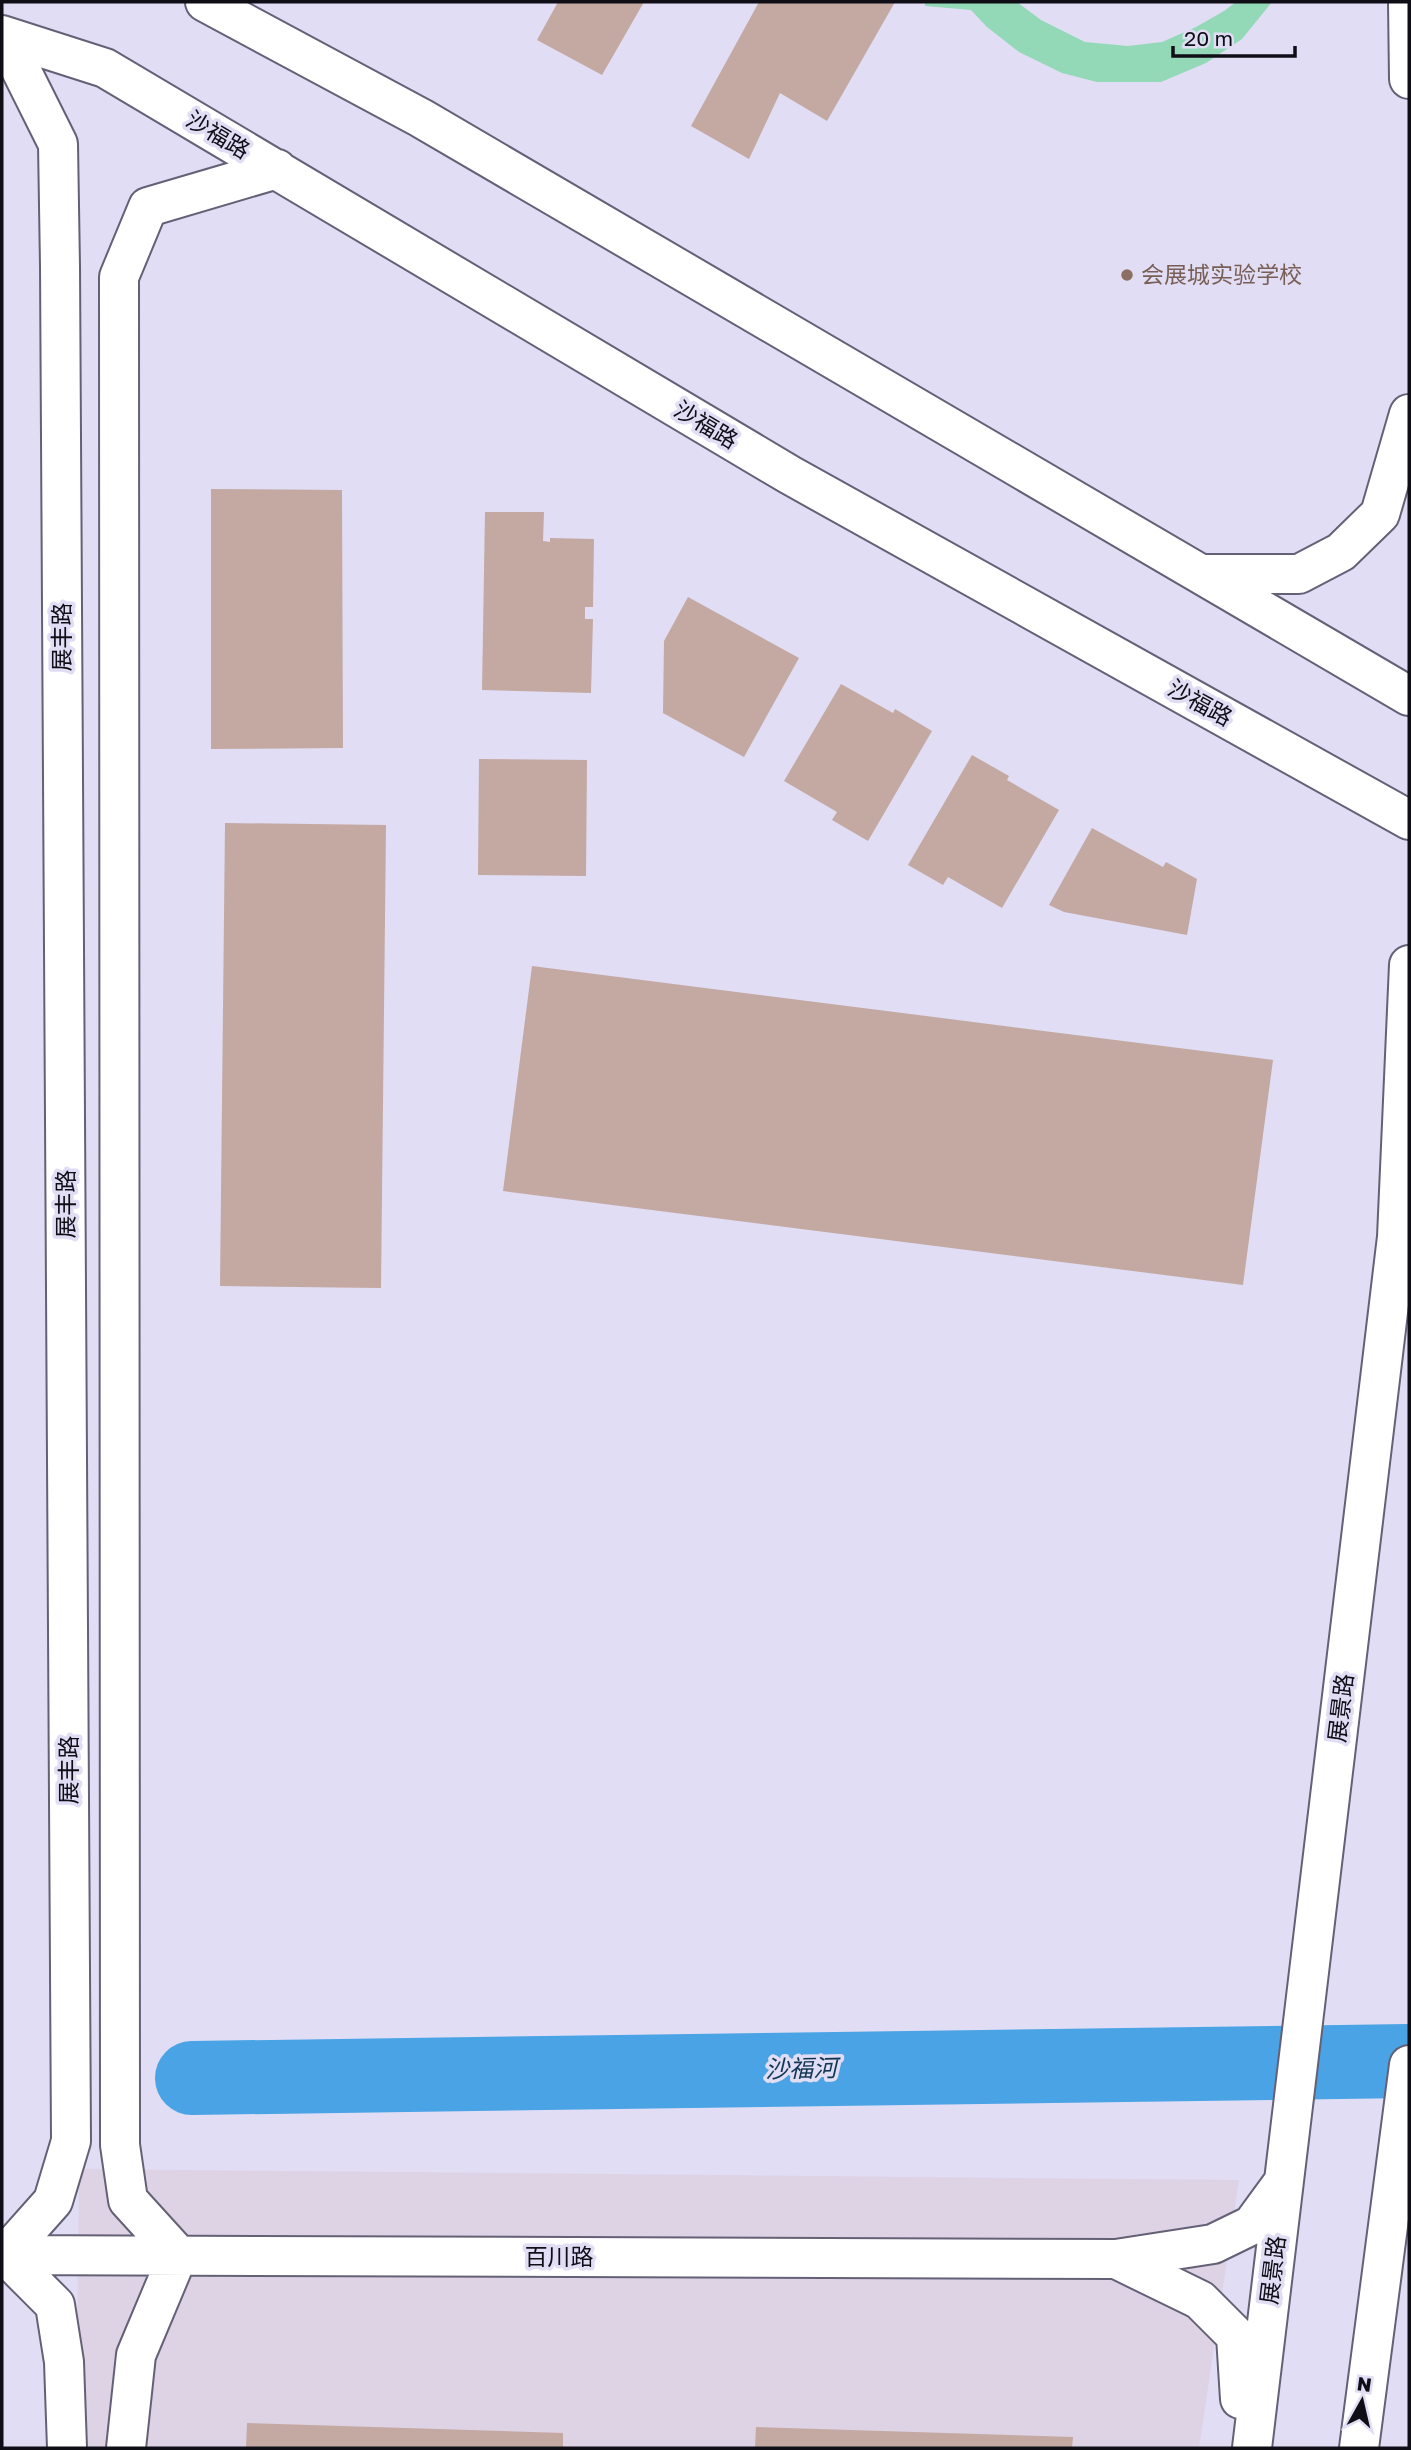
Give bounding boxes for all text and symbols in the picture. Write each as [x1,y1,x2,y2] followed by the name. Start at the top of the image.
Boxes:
[1173,14,1296,58] scale bar
[1184,25,1233,51] text: 20 m
[182,104,255,164] street label: 沙福路
[1141,260,1302,288] place label: 会展城实验学校
[1119,267,1135,283] marker: 会展城实验学校
[670,394,743,454] street label: 沙福路
[47,603,75,672] street label: 展丰路
[1164,673,1237,731] street label: 沙福路
[51,1170,79,1239] street label: 展丰路
[1322,1672,1358,1744] street label: 展景路
[54,1736,82,1805] street label: 展丰路
[765,2052,841,2083] water label: 沙福河
[1254,2234,1290,2306] street label: 展景路
[525,2242,594,2270] street label: 百川路
[1327,2366,1397,2436] north arrow
[1356,2371,1373,2396] text: N

